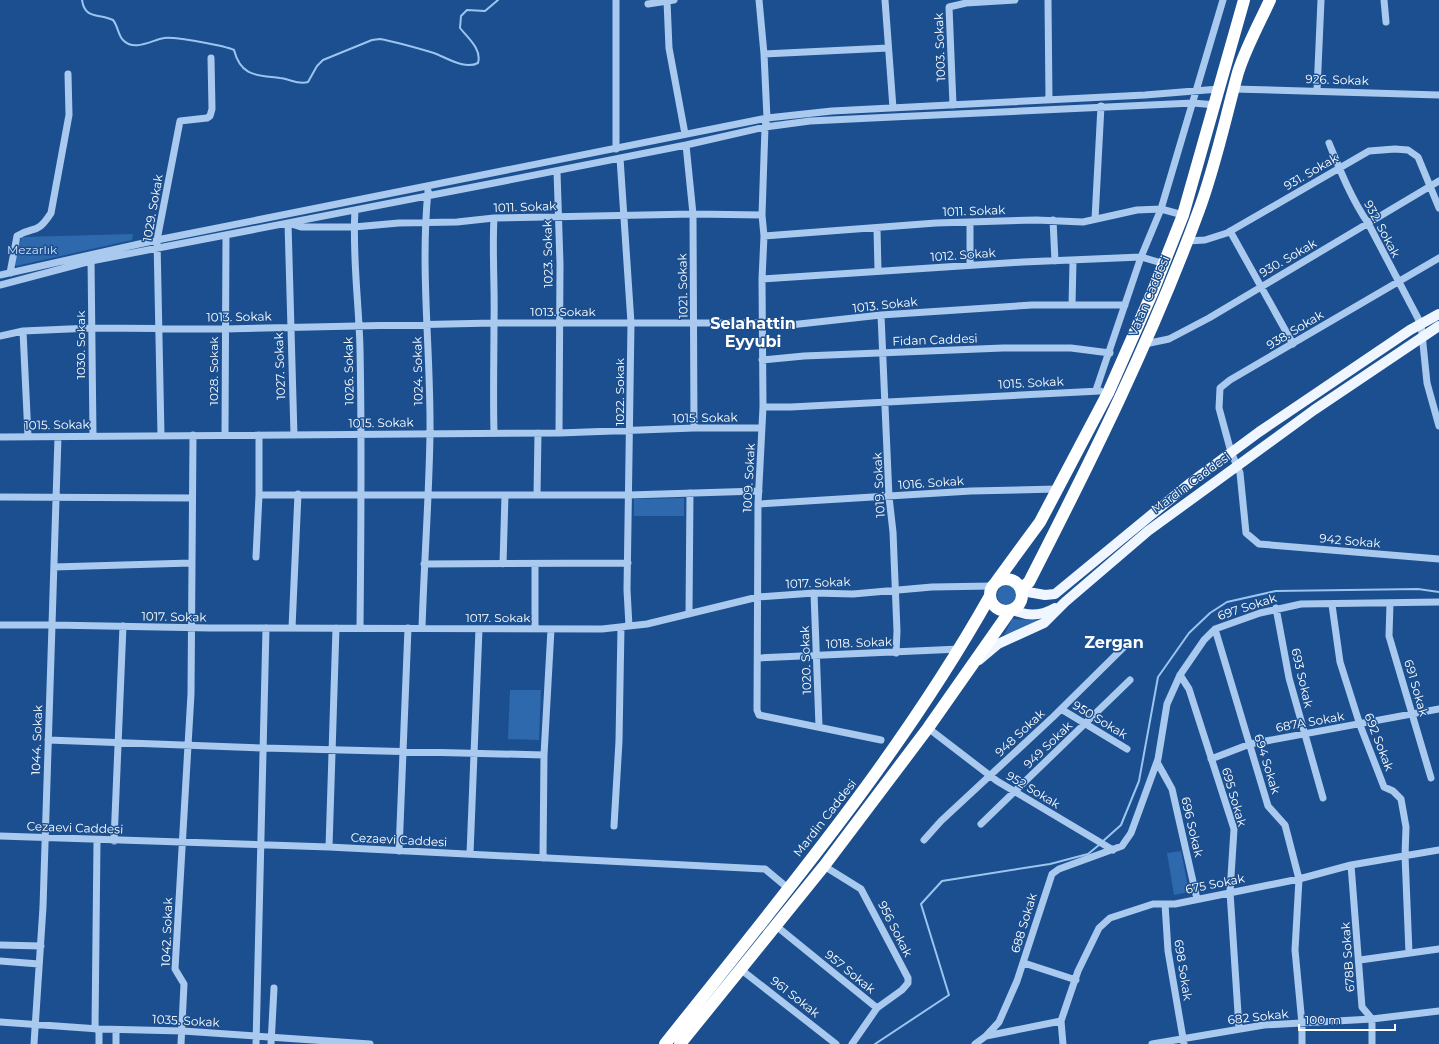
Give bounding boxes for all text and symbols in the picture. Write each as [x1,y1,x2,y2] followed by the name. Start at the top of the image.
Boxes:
[931,12,948,82] street label: 1003. Sokak
[1305,71,1370,88] street label: 926. Sokak
[1281,150,1341,193] street label: 931. Sokak
[139,172,166,243] street label: 1029. Sokak
[493,198,557,215] street label: 1011. Sokak
[1361,198,1404,261] street label: 932. Sokak
[942,202,1006,219] street label: 1011. Sokak
[539,219,556,288] street label: 1023. Sokak
[1256,235,1320,280] street label: 930. Sokak
[7,242,58,257] park label: Mezarlık
[930,245,997,264] street label: 1012. Sokak
[674,252,691,319] street label: 1021. Sokak
[1125,253,1172,338] street label: Vatan Caddesi
[852,294,919,315] street label: 1013. Sokak
[530,304,596,319] street label: 1013. Sokak
[1264,306,1327,352] street label: 938. Sokak
[206,308,273,325] street label: 1013. Sokak
[73,310,88,379] street label: 1030. Sokak
[710,314,796,351] district label: Selahattin Eyyubi
[271,331,288,400] street label: 1027. Sokak
[892,331,978,348] street label: Fidan Caddesi
[206,336,221,405] street label: 1028. Sokak
[340,336,357,405] street label: 1026. Sokak
[409,336,426,406] street label: 1024. Sokak
[612,357,627,426] street label: 1022. Sokak
[998,373,1065,392] street label: 1015. Sokak
[672,409,739,426] street label: 1015. Sokak
[348,414,415,431] street label: 1015. Sokak
[24,416,91,433] street label: 1015. Sokak
[739,442,758,513] street label: 1009. Sokak
[1148,449,1233,516] street label: Mardin Caddesi
[869,451,888,518] street label: 1019. Sokak
[898,473,965,492] street label: 1016. Sokak
[1319,530,1382,551] street label: 942 Sokak
[785,574,852,591] street label: 1017. Sokak
[1216,590,1279,623] street label: 697 Sokak
[141,608,207,625] street label: 1017. Sokak
[466,610,531,625] street label: 1017. Sokak
[797,625,814,695] street label: 1020. Sokak
[1084,633,1144,652] district label: Zergan
[826,634,893,651] street label: 1018. Sokak
[1288,647,1317,710] street label: 693 Sokak
[1401,658,1432,719] street label: 691 Sokak
[1070,697,1131,742] street label: 950 Sokak
[28,704,45,775] street label: 1044. Sokak
[992,705,1048,759] street label: 948 Sokak
[1275,708,1346,735] street label: 687A Sokak
[1362,711,1398,774] street label: 692 Sokak
[1020,717,1076,772] street label: 949 Sokak
[1251,732,1284,796] street label: 694 Sokak
[1219,766,1250,829] street label: 695 Sokak
[1004,768,1064,812] street label: 952 Sokak
[790,776,859,859] street label: Mardin Caddesi
[1178,795,1207,859] street label: 696 Sokak
[26,818,124,837] street label: Cezaevi Caddesi
[350,829,448,850] street label: Cezaevi Caddesi
[1184,870,1247,897] street label: 675 Sokak
[1007,890,1040,955] street label: 688 Sokak
[158,896,175,967] street label: 1042. Sokak
[875,898,916,960] street label: 956 Sokak
[1338,921,1357,993] street label: 678B Sokak
[1171,938,1196,1002] street label: 698 Sokak
[822,947,879,997] street label: 957 Sokak
[768,973,824,1021] street label: 961 Sokak
[1227,1006,1290,1027] street label: 682 Sokak
[1299,1006,1395,1032] scale bar
[152,1011,221,1030] street label: 1035. Sokak
[1305,1012,1341,1027] text: 100 m

